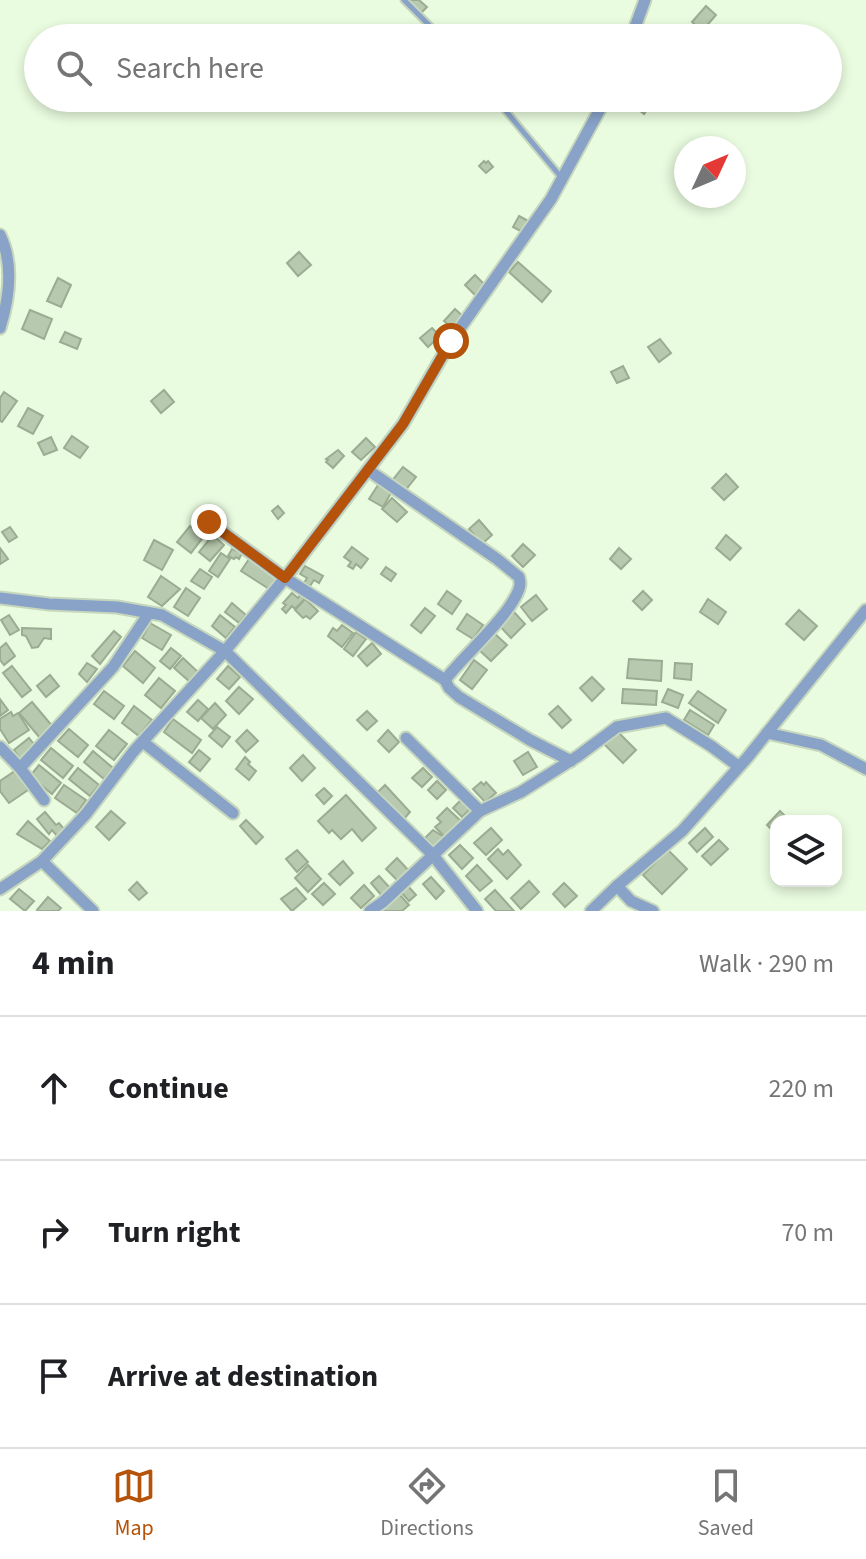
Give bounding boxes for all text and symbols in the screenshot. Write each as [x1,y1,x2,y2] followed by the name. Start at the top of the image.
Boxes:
[24,24,842,112] search box
[52,46,96,90] icon: search
[116,47,264,90] text: Search here
[674,136,746,208] north arrow
[433,323,469,359] route start
[191,504,227,540] route end
[770,815,842,887] map controls
[770,815,842,887] button: layers
[32,939,115,988] text: 4 min
[699,945,834,982] text: Walk · 290 m
[32,1066,76,1110] icon: ahead
[108,1067,229,1110] text: Continue
[768,1070,834,1107] text: 220 m
[32,1210,76,1254] icon: right
[108,1211,240,1254] text: Turn right
[781,1214,834,1251] text: 70 m
[32,1354,76,1398] icon: arrive
[108,1355,378,1398] text: Arrive at destination
[112,1464,156,1544] tab: Map
[380,1464,473,1544] tab: Directions
[698,1464,754,1544] tab: Saved

